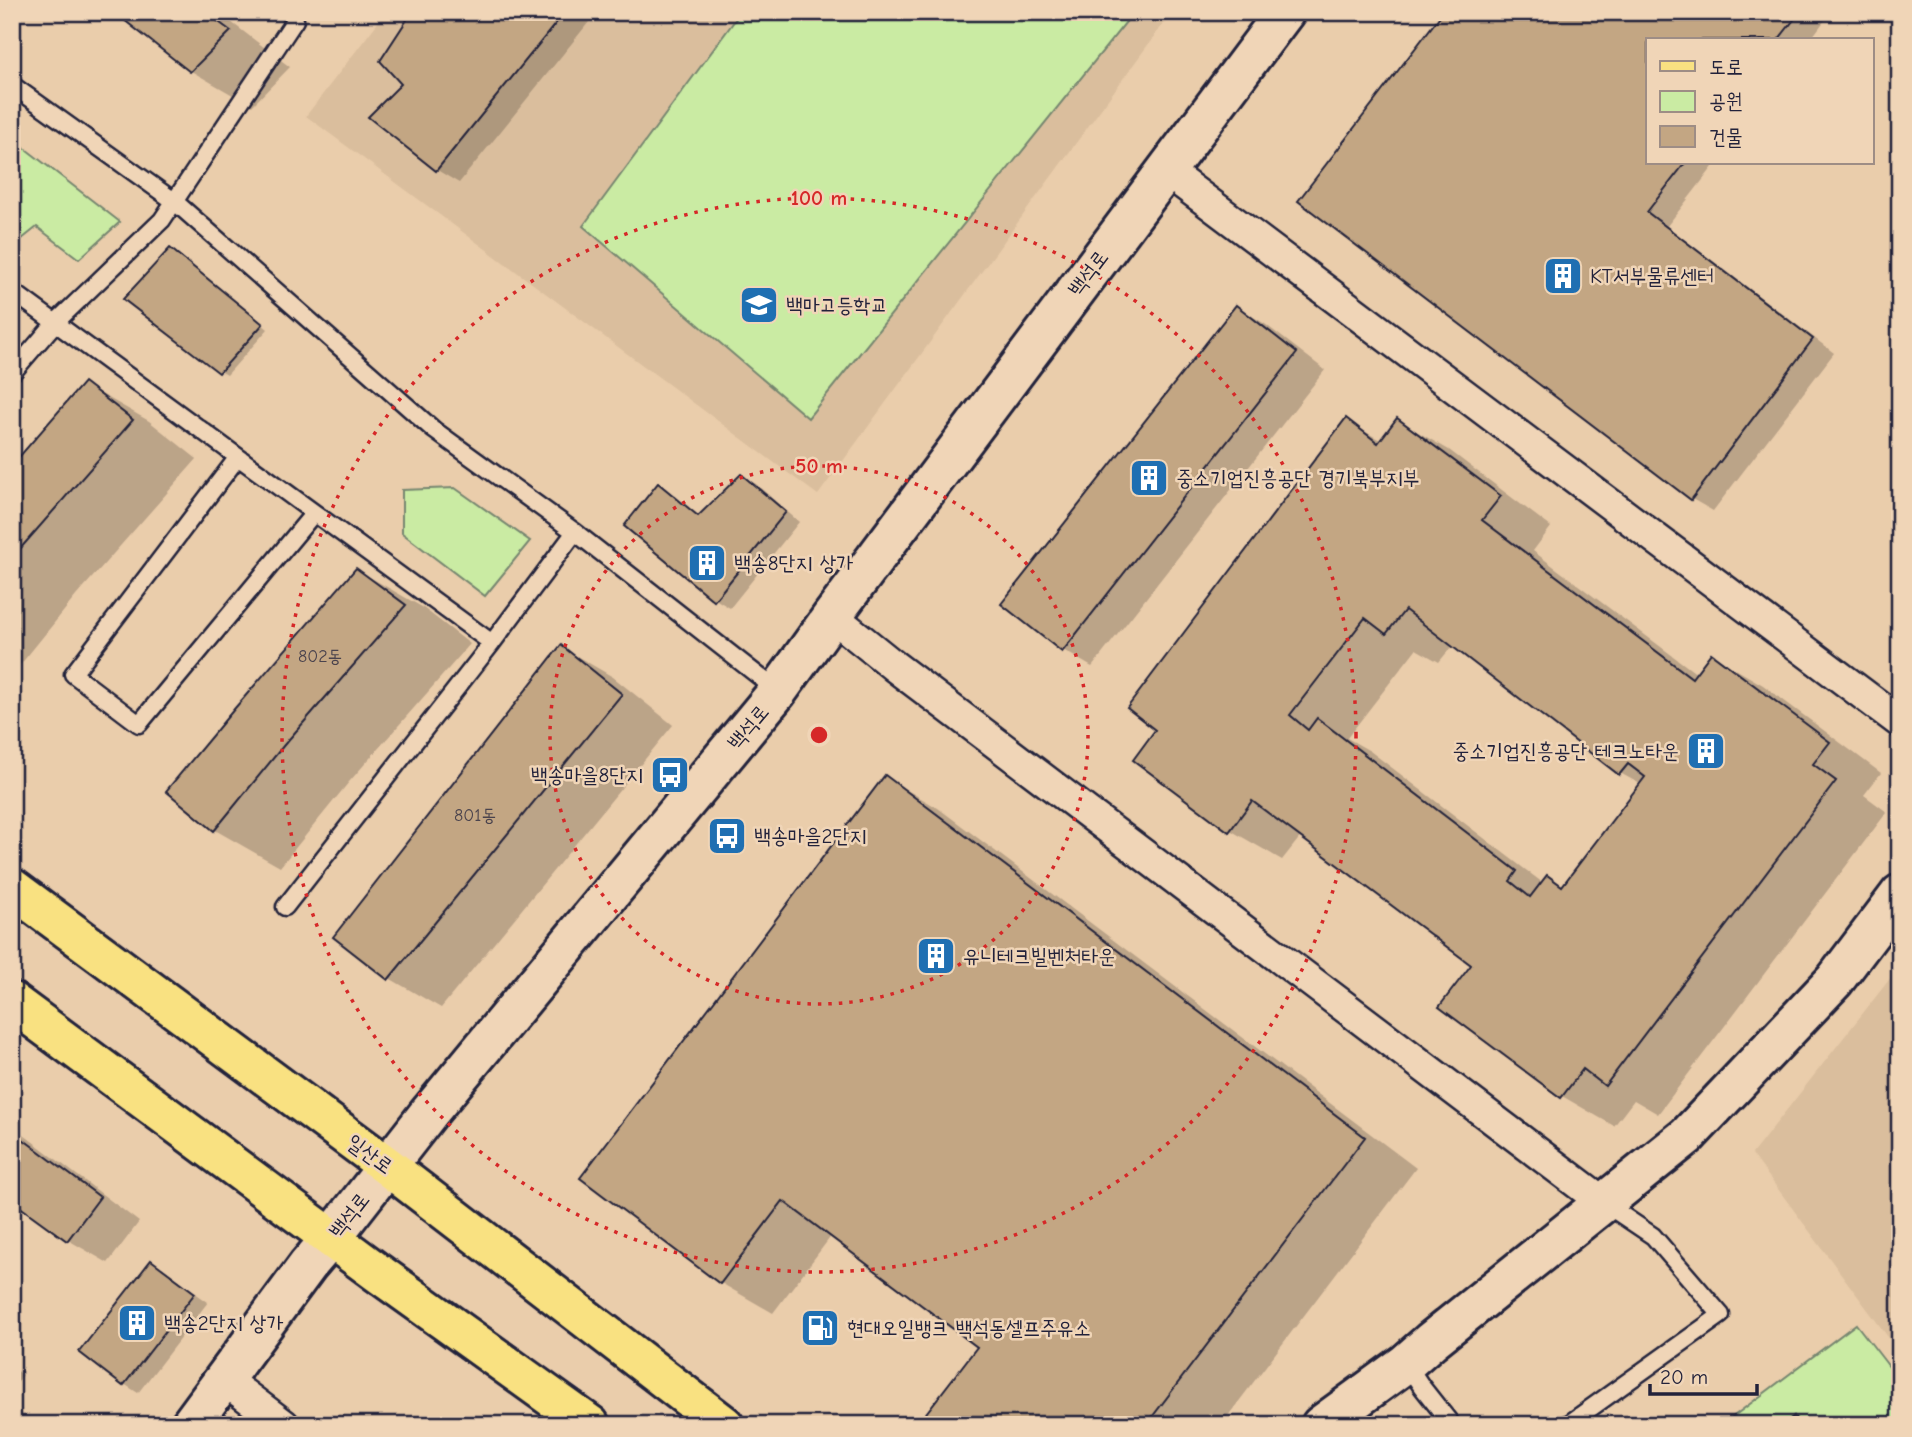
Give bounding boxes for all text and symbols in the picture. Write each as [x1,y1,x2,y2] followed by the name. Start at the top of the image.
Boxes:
[1646,38,1874,164] legend
[1709,55,1743,79] text: 도로
[1709,89,1743,113] text: 공원
[1709,125,1743,149] text: 건물
[791,186,847,210] text: 100 m
[1063,246,1113,300] street label: 백석로
[1542,255,1584,297] building icon: KT서부물류센터
[1590,264,1714,288] place label: KT서부물류센터
[738,284,780,326] school or university icon: 백마고등학교
[786,293,887,317] place label: 백마고등학교
[795,454,843,478] text: 50 m
[1128,457,1170,499] building icon: 중소기업진흥공단 경기북부지부
[1176,466,1420,490] place label: 중소기업진흥공단 경기북부지부
[686,542,728,584] building icon: 백송8단지 상가
[734,551,853,575] place label: 백송8단지 상가
[298,646,342,667] house number: 802동
[723,700,773,754] street label: 백석로
[807,723,831,747] centre of rings
[1685,730,1727,772] building icon: 중소기업진흥공단 테크노타운
[1452,739,1679,763] place label: 중소기업진흥공단 테크노타운
[649,754,691,796] bus stop icon: 백송마을8단지
[531,763,643,787] place label: 백송마을8단지
[454,805,496,826] house number: 801동
[706,815,748,857] bus stop icon: 백송마을2단지
[754,824,866,848] place label: 백송마을2단지
[915,935,957,977] building icon: 유니테크빌벤처타운
[963,944,1115,968] place label: 유니테크빌벤처타운
[342,1129,398,1179] street label: 일산로
[324,1188,374,1242] street label: 백석로
[116,1302,158,1344] building icon: 백송2단지 상가
[799,1307,841,1349] fuel station icon: 현대오일뱅크 백석동셀프주유소
[164,1311,283,1335] place label: 백송2단지 상가
[847,1316,1091,1340] place label: 현대오일뱅크 백석동셀프주유소
[1650,1353,1756,1397] scale bar
[1660,1365,1708,1389] text: 20 m

